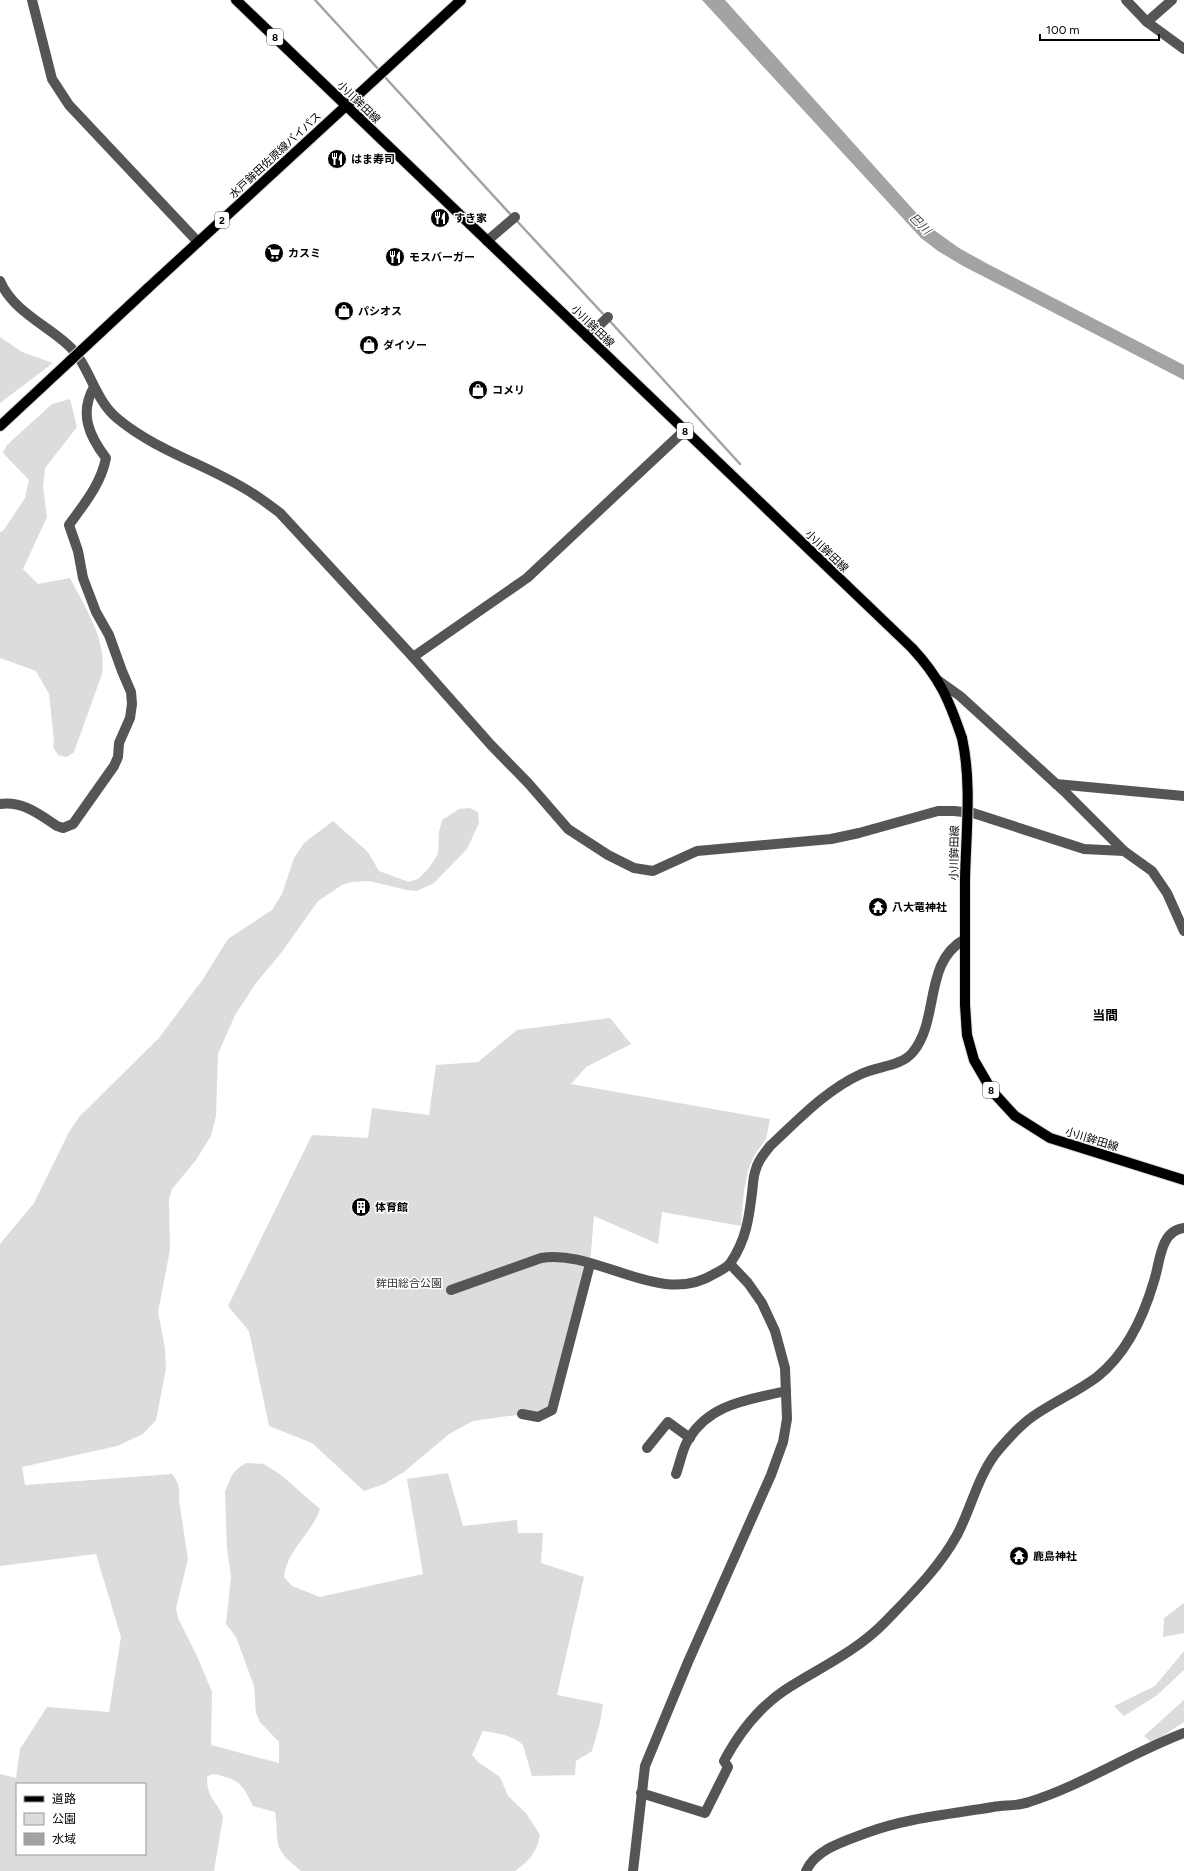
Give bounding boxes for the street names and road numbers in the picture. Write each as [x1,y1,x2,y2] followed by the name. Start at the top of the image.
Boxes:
[267,29,283,45] road number: 8
[334,79,383,126] street label: 小川鉾田線
[227,109,324,201] street label: 水戸鉾田佐原線バイパス
[215,212,229,228] road number: 2
[568,303,617,350] street label: 小川鉾田線
[677,423,693,439] road number: 8
[802,528,851,575] street label: 小川鉾田線
[948,825,961,881] street label: 小川鉾田線
[983,1082,999,1098] road number: 8
[1064,1125,1120,1154] street label: 小川鉾田線

